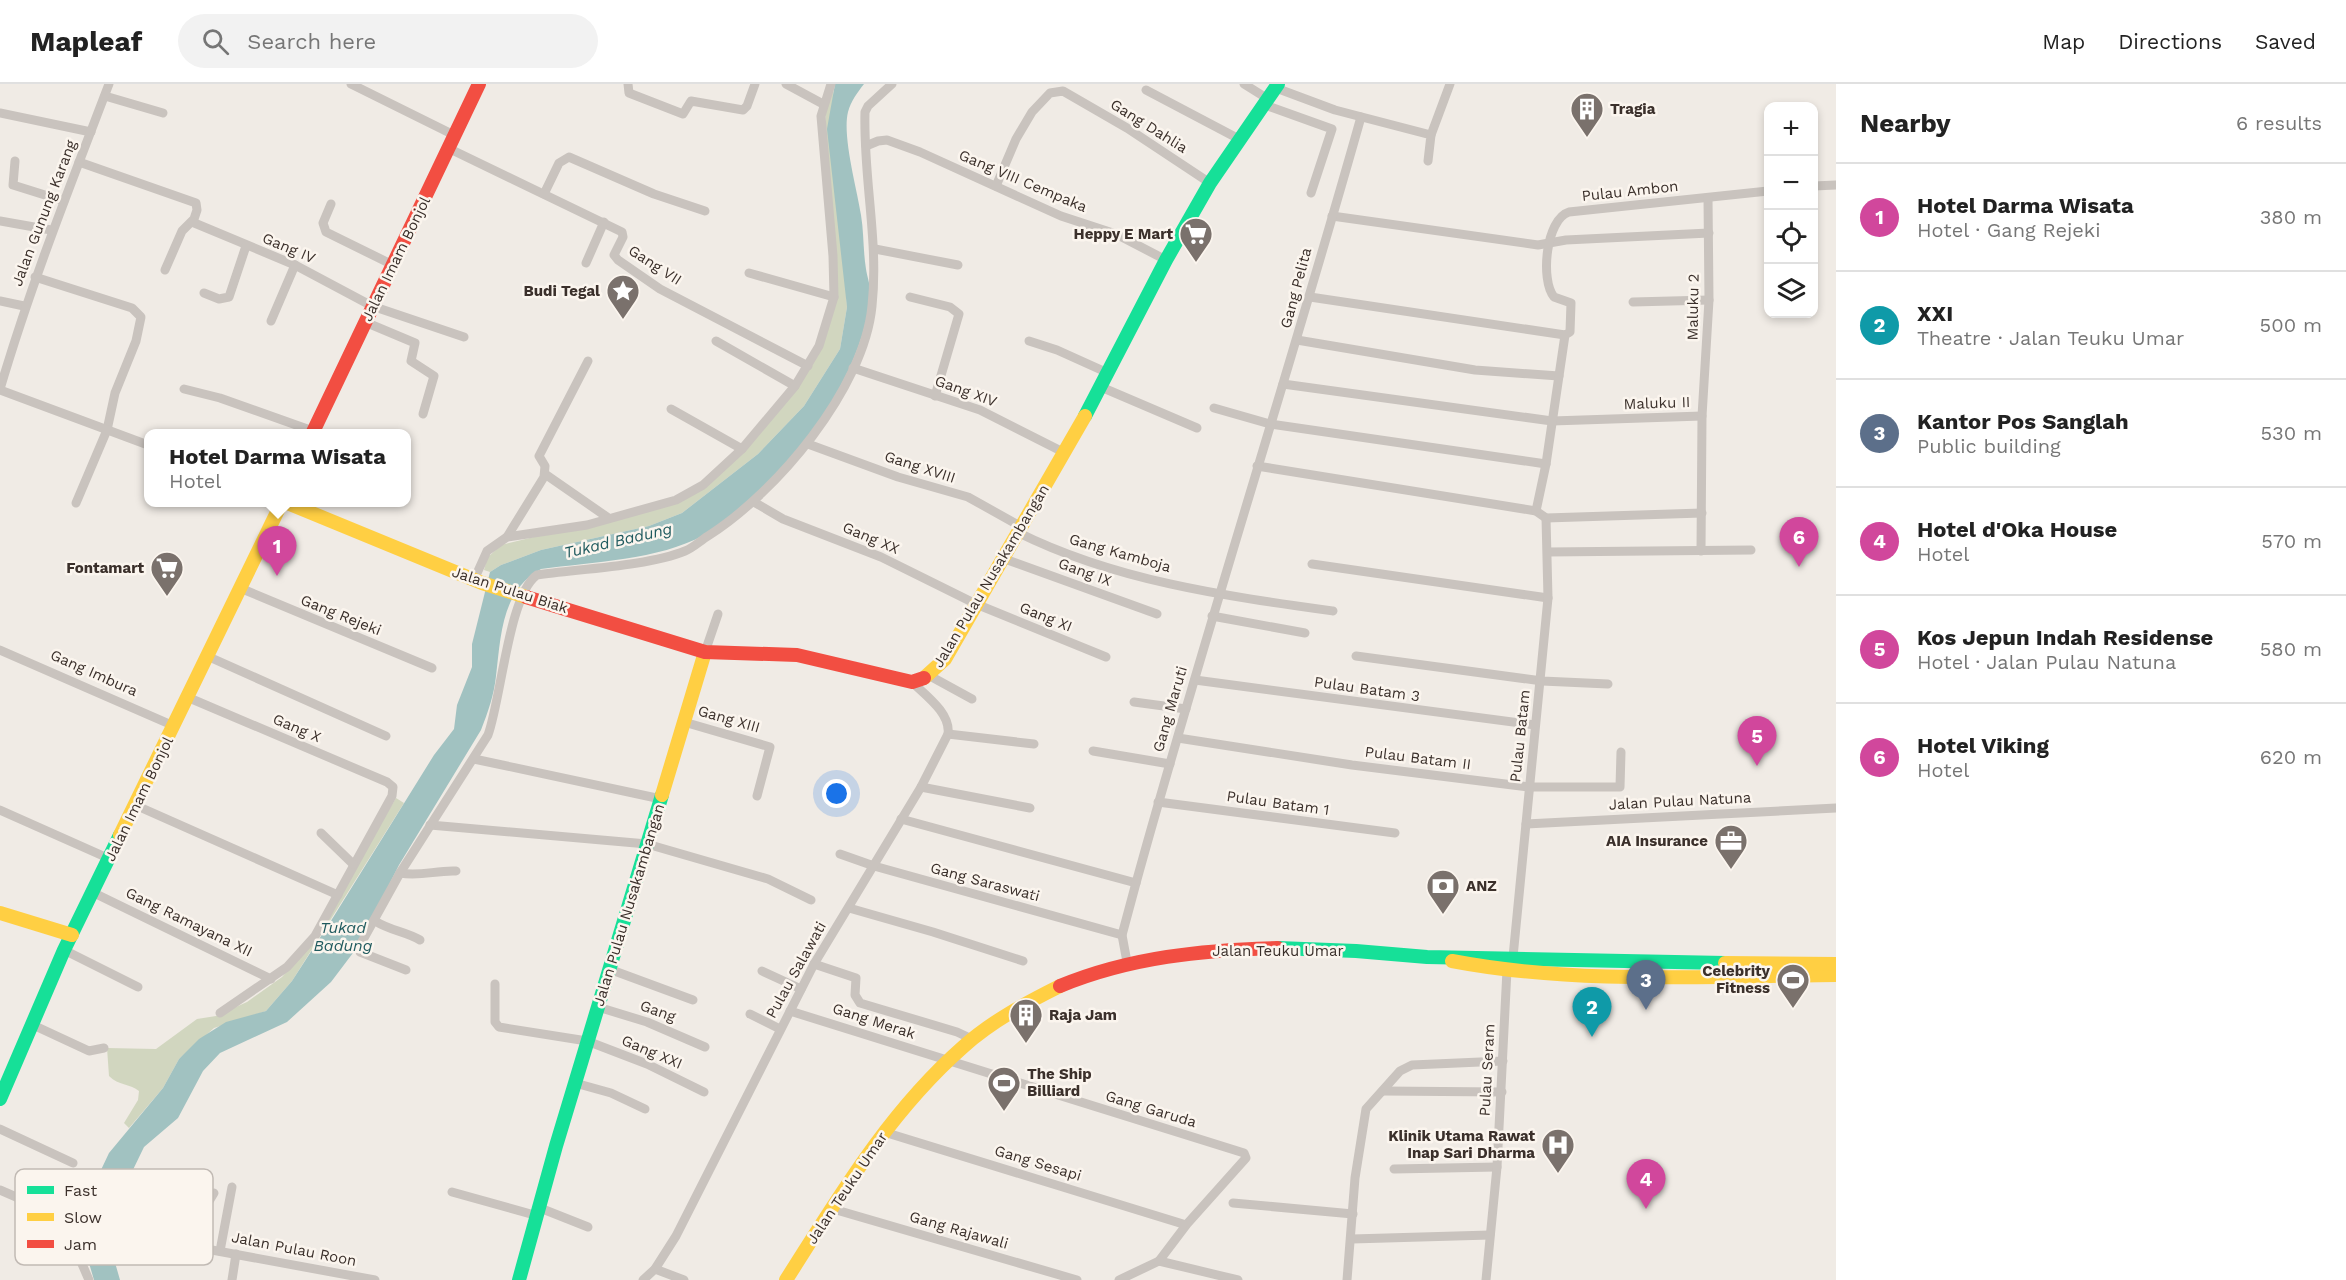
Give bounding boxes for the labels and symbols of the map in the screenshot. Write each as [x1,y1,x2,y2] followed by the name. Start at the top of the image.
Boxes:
[1569,91,1605,138] building icon: Tragia
[1107,95,1191,157] street label: Gang Dahlia
[1610,100,1656,118] place label: Tragia
[8,137,80,289] street label: Jalan Gunung Karang
[956,146,1090,216] street label: Gang VIII Cempaka
[1581,177,1679,205] street label: Pulau Ambon
[358,193,434,324] street label: Jalan Imam Bonjol
[1178,216,1214,263] supermarket icon: Heppy E Mart
[1074,225,1173,243] place label: Heppy E Mart
[260,229,318,267] street label: Gang IV
[625,241,685,289] street label: Gang VII
[1277,245,1316,330] street label: Gang Pelita
[605,273,641,320] place icon: Budi Tegal
[1683,274,1703,340] street label: Maluku 2
[524,282,600,300] place label: Budi Tegal
[932,371,1000,411] street label: Gang XIV
[1623,393,1691,413] street label: Maluku II
[882,447,958,487] street label: Gang XVIII
[929,481,1053,671] street label: Jalan Pulau Nusakambangan
[840,518,902,558] street label: Gang XX
[1780,518,1818,567] pin: 6
[562,519,674,562] water label: Tukad Badung
[258,526,296,576] pin: 1
[1067,530,1173,576] street label: Gang Kamboja
[149,550,185,597] supermarket icon: Fontamart
[1056,554,1114,590] street label: Gang IX
[66,559,144,577] place label: Fontamart
[450,563,571,617] street label: Jalan Pulau Biak
[298,591,384,639] street label: Gang Rejeki
[1017,598,1075,636] street label: Gang XI
[48,646,141,700] street label: Gang Imbura
[1149,664,1191,754] street label: Gang Maruti
[1313,673,1421,705] street label: Pulau Batam 3
[1506,689,1534,783] street label: Pulau Batam
[696,702,762,736] street label: Gang XIII
[270,710,324,746] street label: Gang X
[1738,716,1776,766] pin: 5
[101,733,177,864] street label: Jalan Imam Bonjol
[1364,743,1472,773] street label: Pulau Batam II
[822,779,851,808] your location
[1225,787,1331,819] street label: Pulau Batam 1
[1608,788,1752,814] street label: Jalan Pulau Natuna
[590,802,668,1008] street label: Jalan Pulau Nusakambangan
[1713,823,1749,870] office icon: AIA Insurance
[1606,832,1708,850] place label: AIA Insurance
[928,859,1042,905] street label: Gang Saraswati
[1425,868,1461,915] bank icon: ANZ
[1466,877,1497,895] place label: ANZ
[123,883,255,961] street label: Gang Ramayana XII
[313,918,373,955] water label: Tukad Badung
[762,919,830,1021] street label: Pulau Salawati
[1212,942,1344,960] street label: Jalan Teuku Umar
[1626,960,1666,1010] pin: 3
[1702,962,1771,997] place label: Celebrity Fitness
[1775,962,1811,1009] sports icon: Celebrity Fitness
[1572,988,1612,1037] pin: 2
[638,996,678,1026] street label: Gang
[1008,997,1044,1044] building icon: Raja Jam
[830,999,918,1043] street label: Gang Merak
[1049,1006,1117,1024] place label: Raja Jam
[1476,1023,1498,1117] street label: Pulau Seram
[619,1031,685,1073] street label: Gang XXI
[986,1065,1022,1112] sports icon: The Ship Billiard
[1027,1065,1092,1100] place label: The Ship Billiard
[1103,1087,1199,1132] street label: Gang Garuda
[1388,1127,1535,1162] place label: Klinik Utama Rawat Inap Sari Dharma
[1540,1127,1576,1174] hospital icon: Klinik Utama Rawat Inap Sari Dharma
[803,1128,891,1248] street label: Jalan Teuku Umar
[992,1141,1084,1185] street label: Gang Sesapi
[1626,1160,1666,1209] pin: 4
[15,1169,213,1265] legend
[64,1181,97,1200] text: Fast
[908,1207,1010,1253] street label: Gang Rajawali
[64,1208,102,1227] text: Slow
[230,1228,358,1270] street label: Jalan Pulau Roon
[64,1235,97,1254] text: Jam

